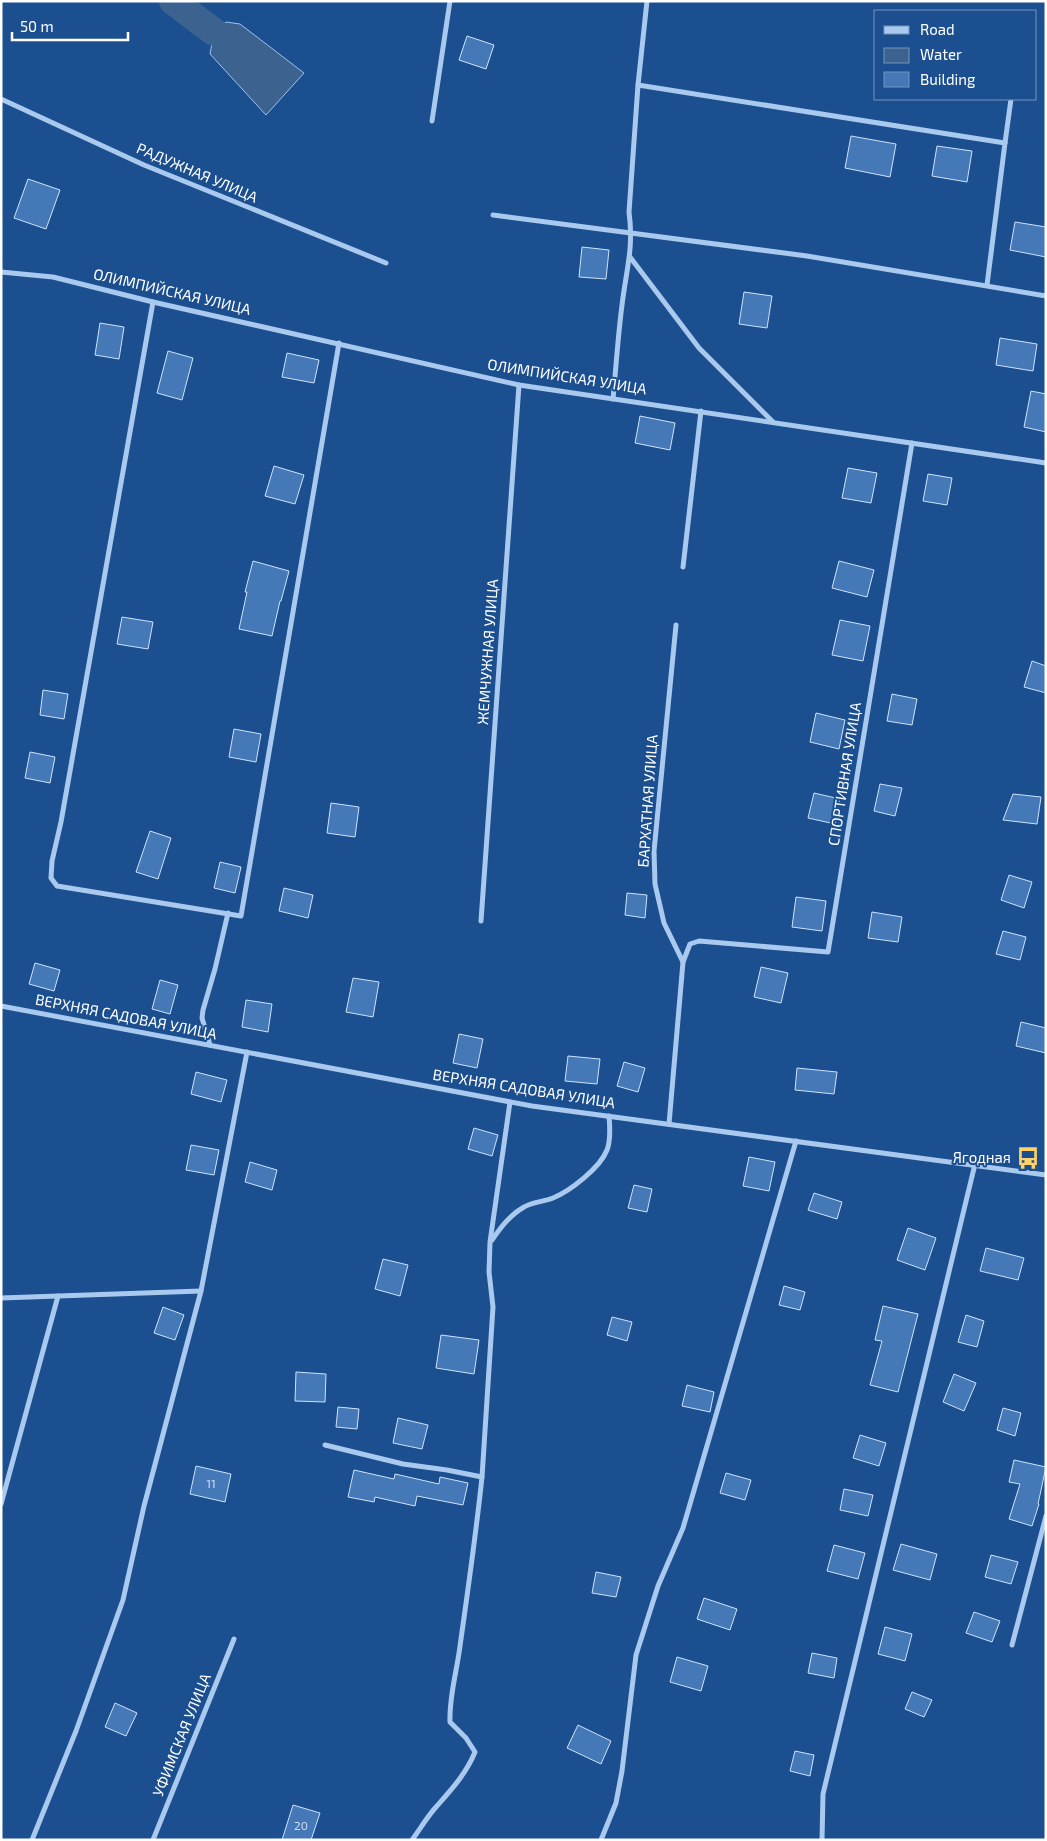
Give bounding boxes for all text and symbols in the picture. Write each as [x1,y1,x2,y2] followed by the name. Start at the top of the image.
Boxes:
[12,10,129,42] scale bar
[874,10,1037,100] legend
[20,17,54,35] text: 50 m
[920,20,955,38] text: Road
[920,45,962,63] text: Water
[920,70,976,88] text: Building
[134,138,261,206] street label: РАДУЖНАЯ УЛИЦА
[92,264,253,318] street label: ОЛИМПИЙСКАЯ УЛИЦА
[486,355,649,398] street label: ОЛИМПИЙСКАЯ УЛИЦА
[473,578,501,725] street label: ЖЕМЧУЖНАЯ УЛИЦА
[824,700,864,847] street label: СПОРТИВНАЯ УЛИЦА
[633,733,661,868] street label: БАРХАТНАЯ УЛИЦА
[34,990,219,1043] street label: ВЕРХНЯЯ САДОВАЯ УЛИЦА
[432,1065,617,1111] street label: ВЕРХНЯЯ САДОВАЯ УЛИЦА
[1015,1145,1041,1171] bus stop icon: Ягодная
[953,1148,1011,1166] place label: Ягодная
[206,1476,216,1490] house number: 11
[148,1670,214,1799] street label: УФИМСКАЯ УЛИЦА
[294,1818,308,1832] house number: 20

